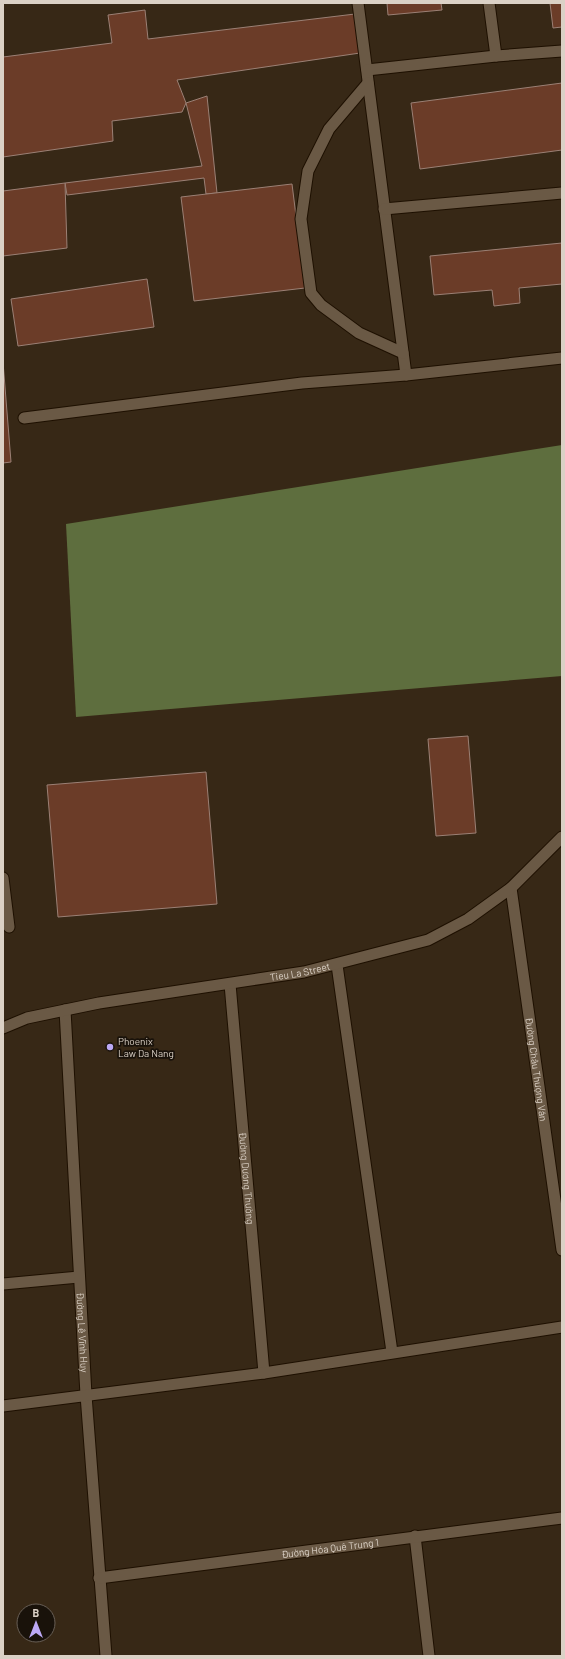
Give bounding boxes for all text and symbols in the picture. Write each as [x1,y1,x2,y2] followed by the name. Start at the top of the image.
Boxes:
[269,959,332,983] street label: Tieu La Street
[523,1017,550,1122] street label: Đường Châu Thượng Văn
[118,1035,174,1059] place label: Phoenix Law Da Nang
[105,1042,115,1052] marker: Phoenix Law Da Nang
[237,1132,257,1225] street label: Đường Dương Thường
[74,1292,91,1373] street label: Đường Lê Vĩnh Huy
[281,1536,380,1560] street label: Đường Hóa Quê Trung 1
[16,1603,56,1643] north arrow
[33,1606,40,1619] text: B

